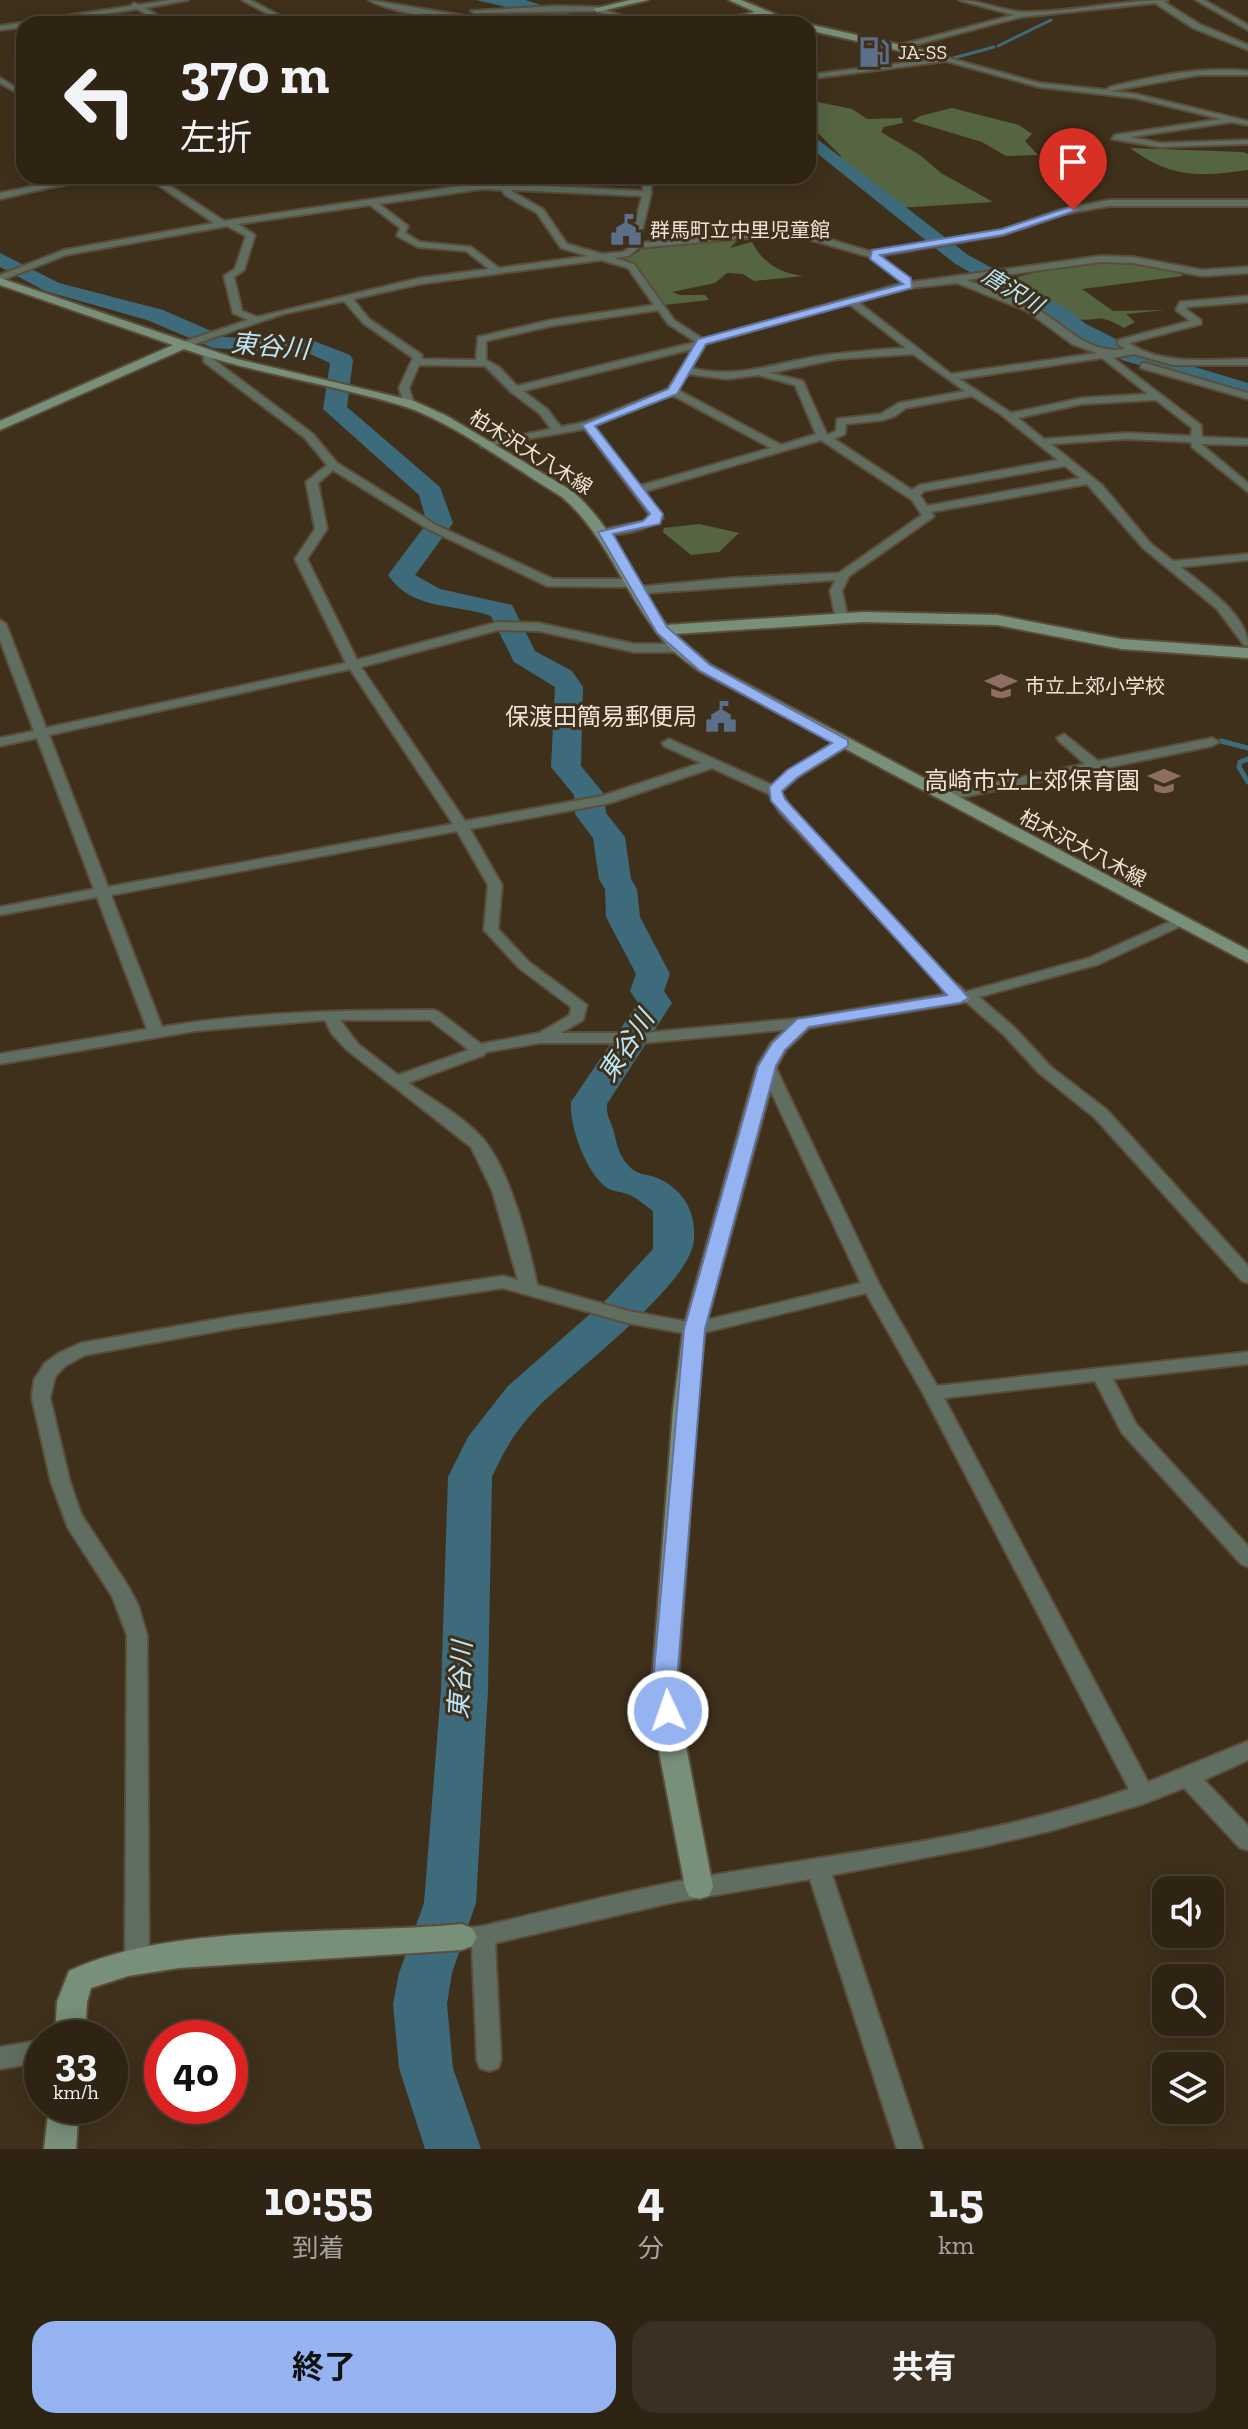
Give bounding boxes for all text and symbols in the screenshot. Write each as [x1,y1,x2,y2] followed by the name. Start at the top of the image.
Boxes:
[857,35,891,69] fuel station icon: JA-SS
[180,40,329,107] text: 370 m
[898,40,947,64] place label: JA-SS
[48,48,152,152] icon: left
[180,116,252,159] text: 左折
[1039,128,1107,210] pin
[1051,140,1095,184] icon: arrive
[609,213,643,247] public building icon: 群馬町立中里児童館
[650,218,830,242] place label: 群馬町立中里児童館
[977,262,1050,320] water label: 唐沢川
[230,327,313,366] water label: 東谷川
[465,405,597,499] street label: 柏木沢大八木線
[984,669,1018,703] school or university icon: 市立上郊小学校
[1025,674,1165,698] place label: 市立上郊小学校
[704,700,738,734] public building icon: 保渡田簡易郵便局
[505,702,697,731] place label: 保渡田簡易郵便局
[1147,764,1181,798] school or university icon: 高崎市立上郊保育園
[924,766,1140,795] place label: 高崎市立上郊保育園
[1016,805,1150,891] street label: 柏木沢大八木線
[591,1002,662,1087] water label: 東谷川
[442,1637,478,1720] water label: 東谷川
[626,1669,710,1753] position arrow
[1152,1876,1224,2124] map controls
[1152,1876,1224,1948] button: sound
[1152,1964,1224,2036] button: search
[144,2020,248,2124] speed limit sign: 40
[55,2038,97,2086] text: 33
[1152,2052,1224,2124] button: layers
[53,2080,99,2104] text: km/h
[264,2170,373,2227] text: 10:55
[637,2170,665,2227] text: 4
[929,2172,984,2229] text: 1.5
[938,2229,974,2261] text: km
[293,2232,345,2264] text: 到着
[638,2232,664,2264] text: 分
[32,2321,616,2413] button: 終了
[632,2321,1216,2413] button: 共有

